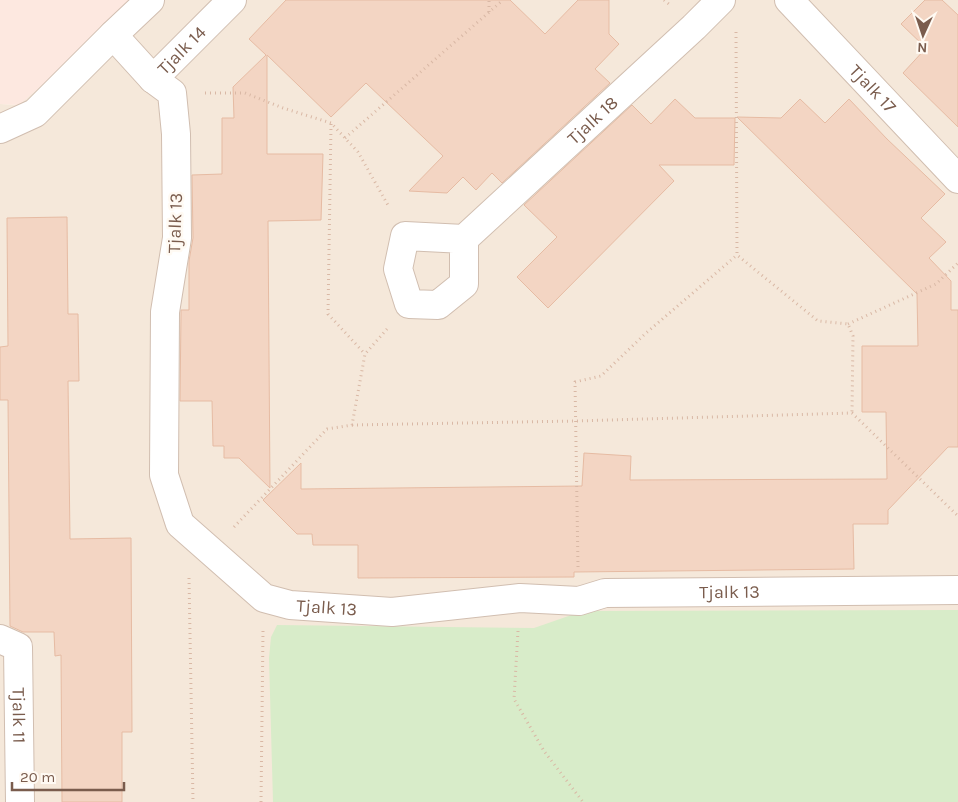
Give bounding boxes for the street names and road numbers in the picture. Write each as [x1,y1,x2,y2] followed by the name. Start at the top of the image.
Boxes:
[153,21,211,79] street label: Tjalk 14
[845,60,901,118] street label: Tjalk 17
[563,92,623,149] street label: Tjalk 18
[163,192,187,254] street label: Tjalk 13
[699,581,760,603] street label: Tjalk 13
[296,594,358,621] street label: Tjalk 13
[8,687,30,743] street label: Tjalk 11

